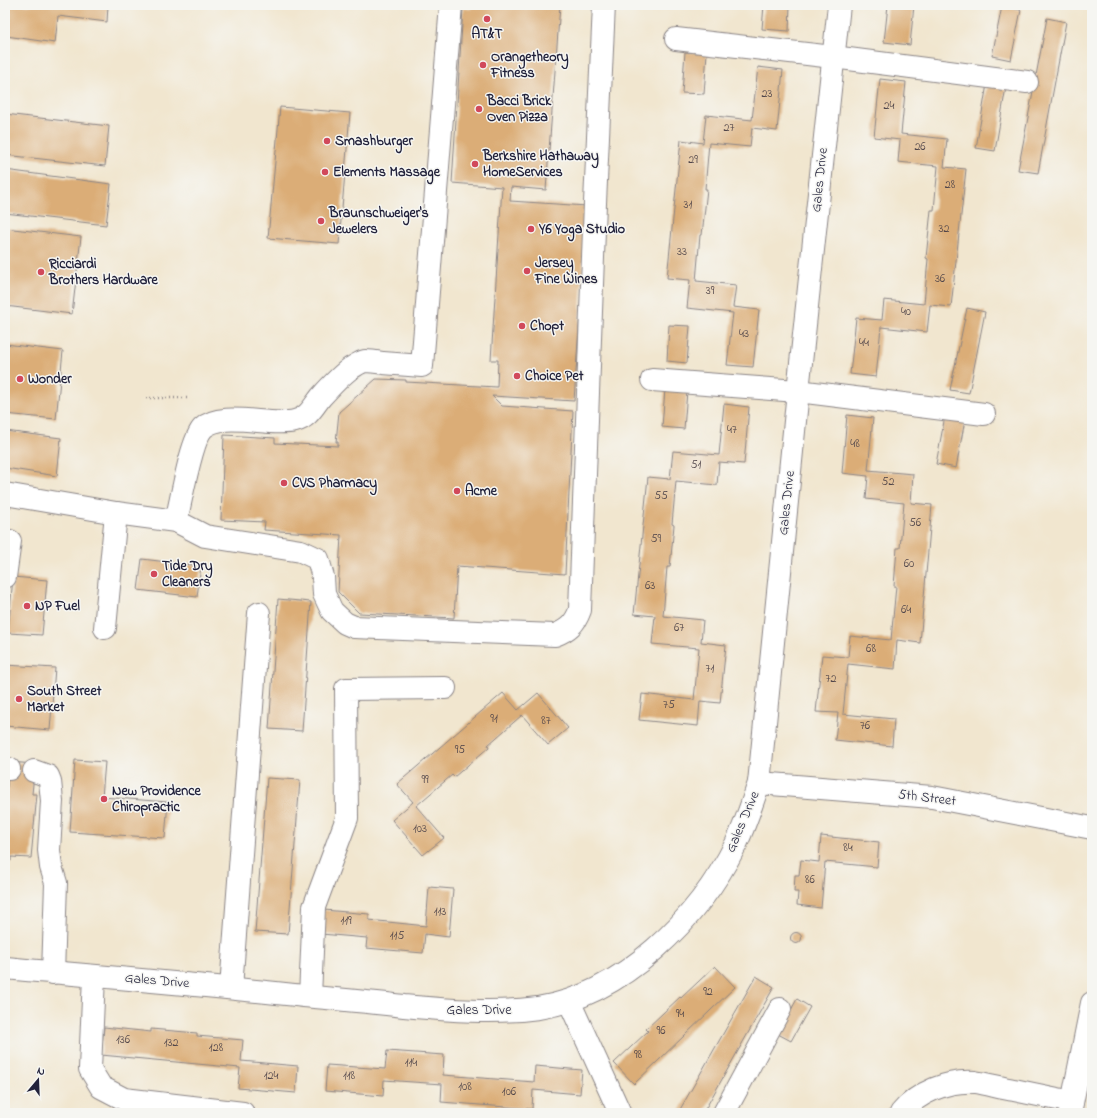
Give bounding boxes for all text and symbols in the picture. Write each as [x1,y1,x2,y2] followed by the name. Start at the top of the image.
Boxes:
[482,14,492,24] marker: AT&T
[471,24,503,45] place label: AT&T
[490,47,569,84] place label: Orangetheory Fitness
[478,60,488,70] marker: Orangetheory Fitness
[762,85,773,103] house number: 23
[486,91,552,128] place label: Bacci Brick Oven Pizza
[884,97,895,115] house number: 24
[474,104,484,114] marker: Bacci Brick Oven Pizza
[724,119,735,137] house number: 27
[335,131,413,154] place label: Smashburger
[322,136,332,146] marker: Smashburger
[914,138,926,156] house number: 26
[482,146,599,183] place label: Berkshire Hathaway HomeServices
[806,146,834,213] street label: Gales Drive
[688,151,698,169] house number: 29
[470,159,480,169] marker: Berkshire Hathaway HomeServices
[333,162,441,185] place label: Elements Massage
[320,167,330,177] marker: Elements Massage
[945,176,956,194] house number: 28
[684,196,693,214] house number: 31
[328,203,429,240] place label: Braunschweiger's Jewelers
[316,216,326,226] marker: Braunschweiger's Jewelers
[538,219,625,242] place label: Y6 Yoga Studio
[939,220,949,238] house number: 32
[526,224,536,234] marker: Y6 Yoga Studio
[677,243,687,261] house number: 33
[534,253,598,290] place label: Jersey Fine Wines
[48,254,159,291] place label: Ricciardi Brothers Hardware
[522,266,532,276] marker: Jersey Fine Wines
[36,267,46,277] marker: Ricciardi Brothers Hardware
[935,270,946,288] house number: 36
[706,282,715,300] house number: 39
[901,303,911,321] house number: 40
[530,316,564,337] place label: Chopt
[517,321,527,331] marker: Chopt
[739,325,749,343] house number: 43
[859,334,869,352] house number: 44
[525,366,584,387] place label: Choice Pet
[28,369,72,390] place label: Wonder
[512,371,522,381] marker: Choice Pet
[15,374,25,384] marker: Wonder
[727,421,737,439] house number: 47
[850,435,860,453] house number: 48
[691,456,702,474] house number: 51
[773,469,801,536] street label: Gales Drive
[292,473,377,496] place label: CVS Pharmacy
[882,473,894,491] house number: 52
[279,478,289,488] marker: CVS Pharmacy
[465,481,498,502] place label: Acme
[452,486,462,496] marker: Acme
[654,487,668,505] house number: 55
[909,514,922,532] house number: 56
[651,530,662,548] house number: 59
[904,555,914,573] house number: 60
[162,556,213,593] place label: Tide Dry Cleaners
[149,569,159,579] marker: Tide Dry Cleaners
[645,577,655,595] house number: 63
[35,596,81,617] place label: NP Fuel
[22,601,32,611] marker: NP Fuel
[901,601,911,619] house number: 64
[674,619,684,637] house number: 67
[866,640,876,658] house number: 68
[706,660,715,678] house number: 71
[826,670,836,688] house number: 72
[27,681,102,718] place label: South Street Market
[14,694,24,704] marker: South Street Market
[663,696,675,714] house number: 75
[490,710,498,728] house number: 91
[541,712,551,730] house number: 87
[860,717,871,735] house number: 76
[455,741,465,759] house number: 95
[421,771,429,789] house number: 99
[112,781,201,818] place label: New Providence Chiropractic
[897,784,957,812] street label: 5th Street
[721,787,766,856] street label: Gales Drive
[99,794,109,804] marker: New Providence Chiropractic
[413,820,427,838] house number: 103
[843,839,853,857] house number: 84
[805,871,816,889] house number: 86
[434,903,446,921] house number: 113
[340,912,352,930] house number: 119
[390,927,404,945] house number: 115
[124,968,191,994] street label: Gales Drive
[703,983,713,1001] house number: 92
[447,1000,512,1021] street label: Gales Drive
[676,1005,684,1023] house number: 94
[657,1022,666,1040] house number: 96
[116,1031,131,1049] house number: 136
[164,1034,178,1052] house number: 132
[209,1039,224,1057] house number: 128
[634,1046,643,1064] house number: 98
[405,1054,417,1072] house number: 114
[18,1060,58,1100] north arrow
[35,1063,47,1080] text: N
[264,1067,278,1085] house number: 124
[343,1067,356,1085] house number: 118
[458,1078,472,1096] house number: 108
[502,1083,517,1101] house number: 106

